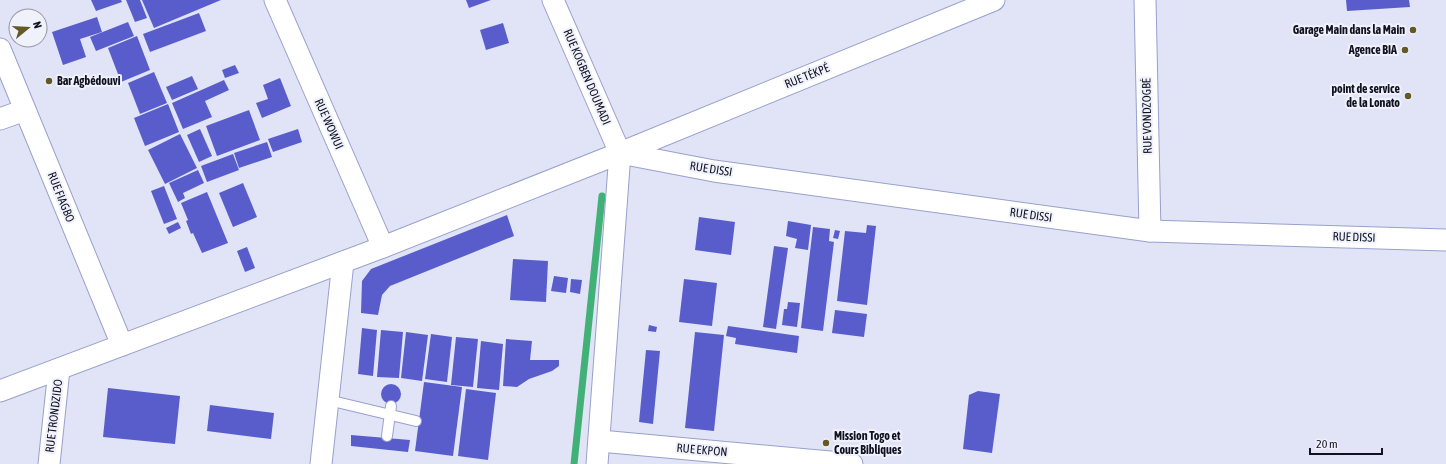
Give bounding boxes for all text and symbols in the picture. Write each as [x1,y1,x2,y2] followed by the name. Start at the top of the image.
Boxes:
[8,8,48,48] north arrow
[31,20,44,30] text: N
[1293,23,1405,37] place label: Garage Main dans la Main
[1408,25,1418,35] marker: Garage Main dans la Main
[560,27,614,127] street label: RUE KOGBEN DOUMADI
[1348,43,1397,57] place label: Agence BIA
[1400,45,1410,55] marker: Agence BIA
[783,61,831,91] street label: RUE TÉKPÉ
[57,74,121,88] place label: Bar Agbédouvi
[44,76,54,86] marker: Bar Agbédouvi
[1139,78,1155,154] street label: RUE VONDZOGBÉ
[1331,82,1401,110] place label: point de service de la Lonato
[1403,91,1413,101] marker: point de service de la Lonato
[312,96,346,152] street label: RUE WOWUI
[689,159,733,179] street label: RUE DISSI
[45,170,77,224] street label: RUE FIAGBO
[1009,205,1053,225] street label: RUE DISSI
[1332,229,1376,245] street label: RUE DISSI
[43,379,65,453] street label: RUE TRONDZIDO
[834,429,902,457] place label: Mission Togo et Cours Bibliques
[1310,430,1382,456] scale bar
[1316,437,1338,451] text: 20 m
[821,438,831,448] marker: Mission Togo et Cours Bibliques
[676,441,728,459] street label: RUE EKPON

